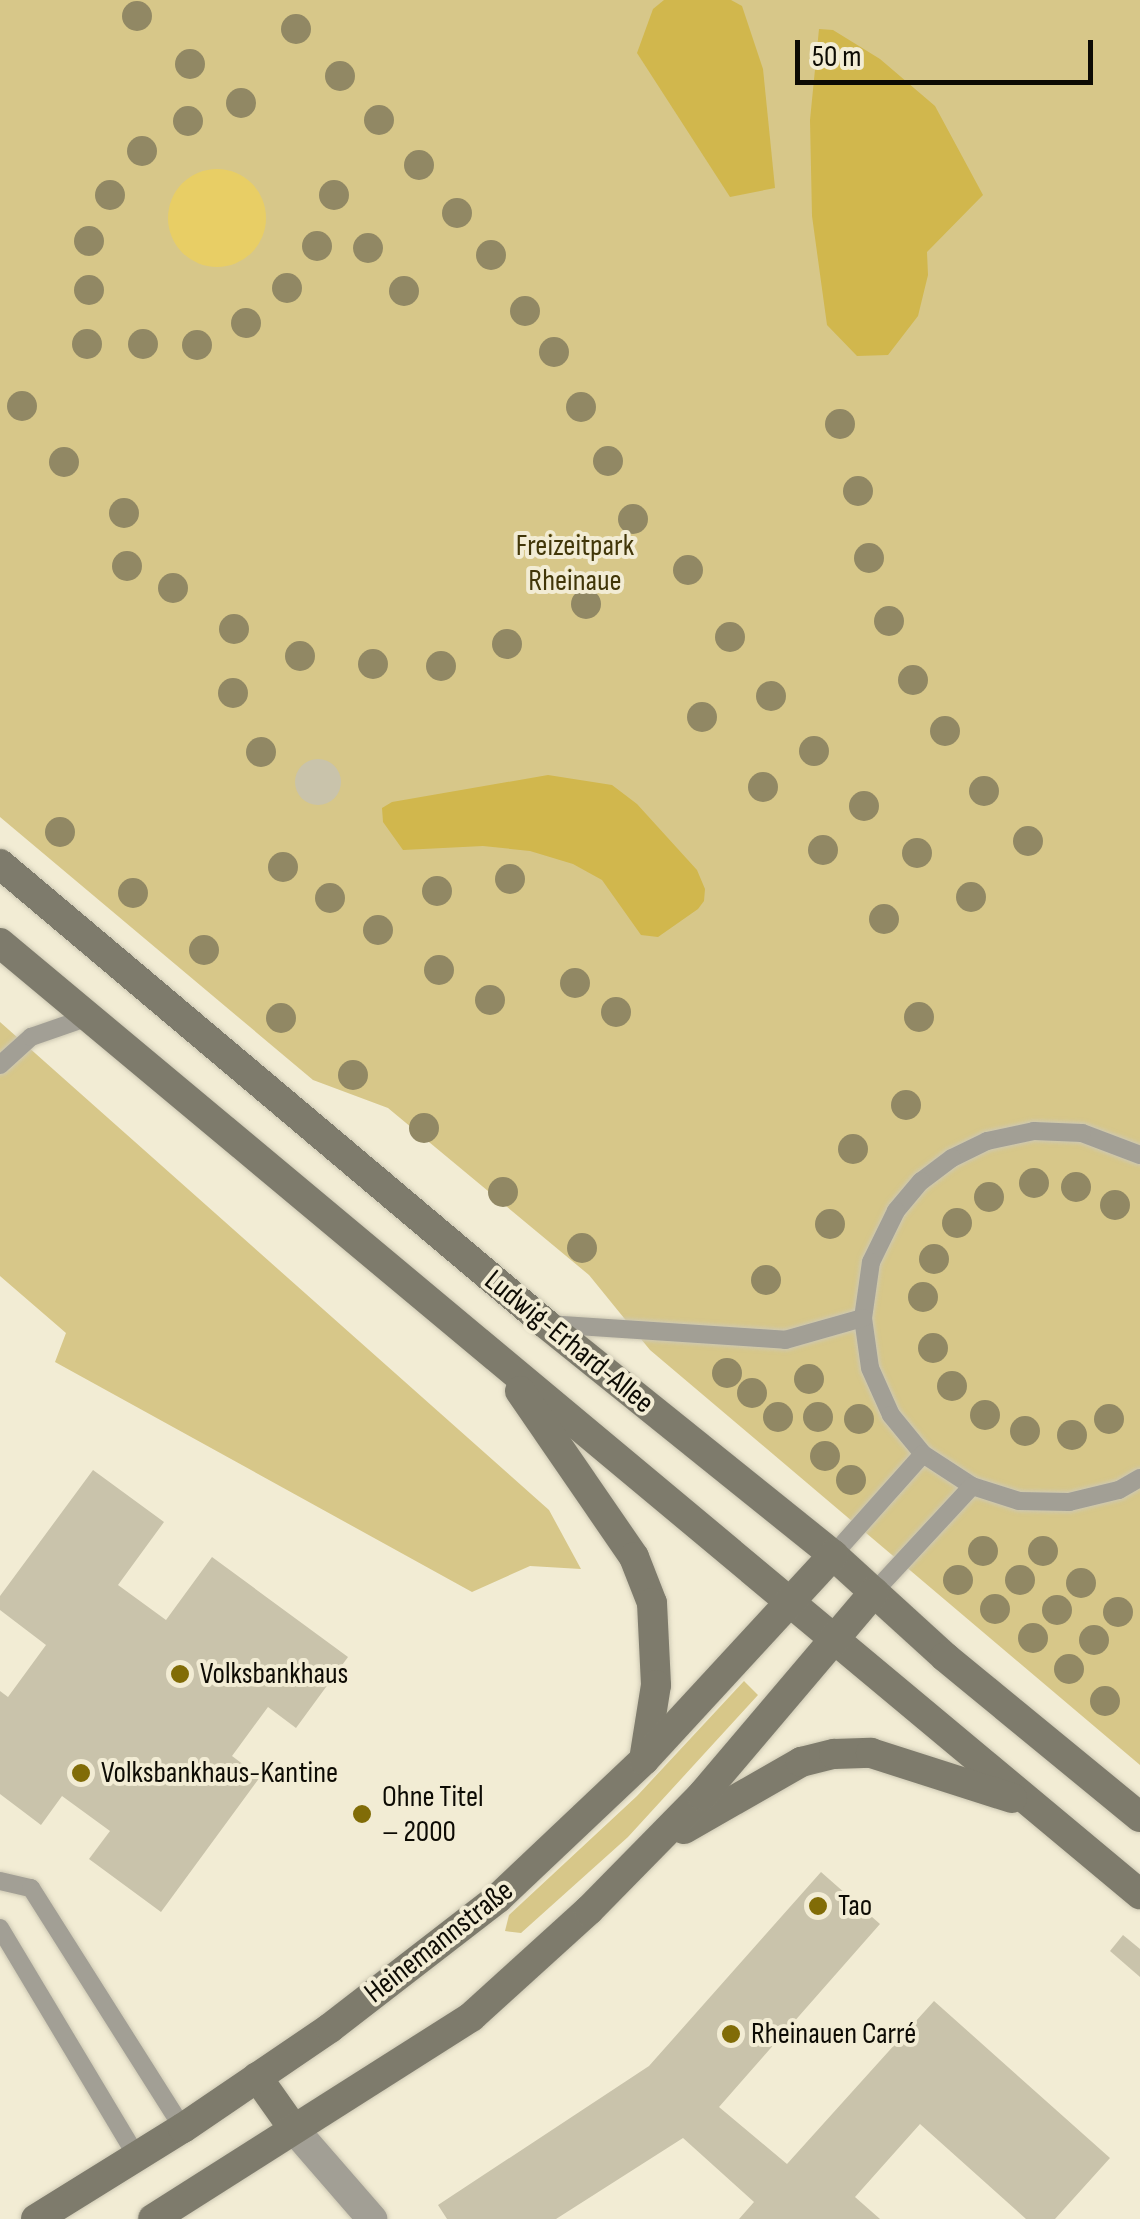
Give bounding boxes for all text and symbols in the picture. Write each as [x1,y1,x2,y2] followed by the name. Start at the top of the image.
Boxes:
[800,20,1098,82] scale bar
[812,39,861,75] text: 50 m
[516,528,634,598] park label: Freizeitpark Rheinaue
[477,1263,661,1421] street label: Ludwig-Erhard-Allee
[200,1656,348,1692] place label: Volksbankhaus
[169,1663,191,1685] marker: Volksbankhaus
[101,1755,338,1791] place label: Volksbankhaus-Kantine
[70,1762,92,1784] marker: Volksbankhaus-Kantine
[382,1779,484,1850] place label: Ohne Titel – 2000
[351,1803,373,1825] marker: Ohne Titel – 2000
[358,1873,520,2011] street label: Heinemannstraße
[838,1888,872,1924] place label: Tao
[807,1895,829,1917] marker: Tao
[751,2016,916,2052] place label: Rheinauen Carré
[720,2023,742,2045] marker: Rheinauen Carré

